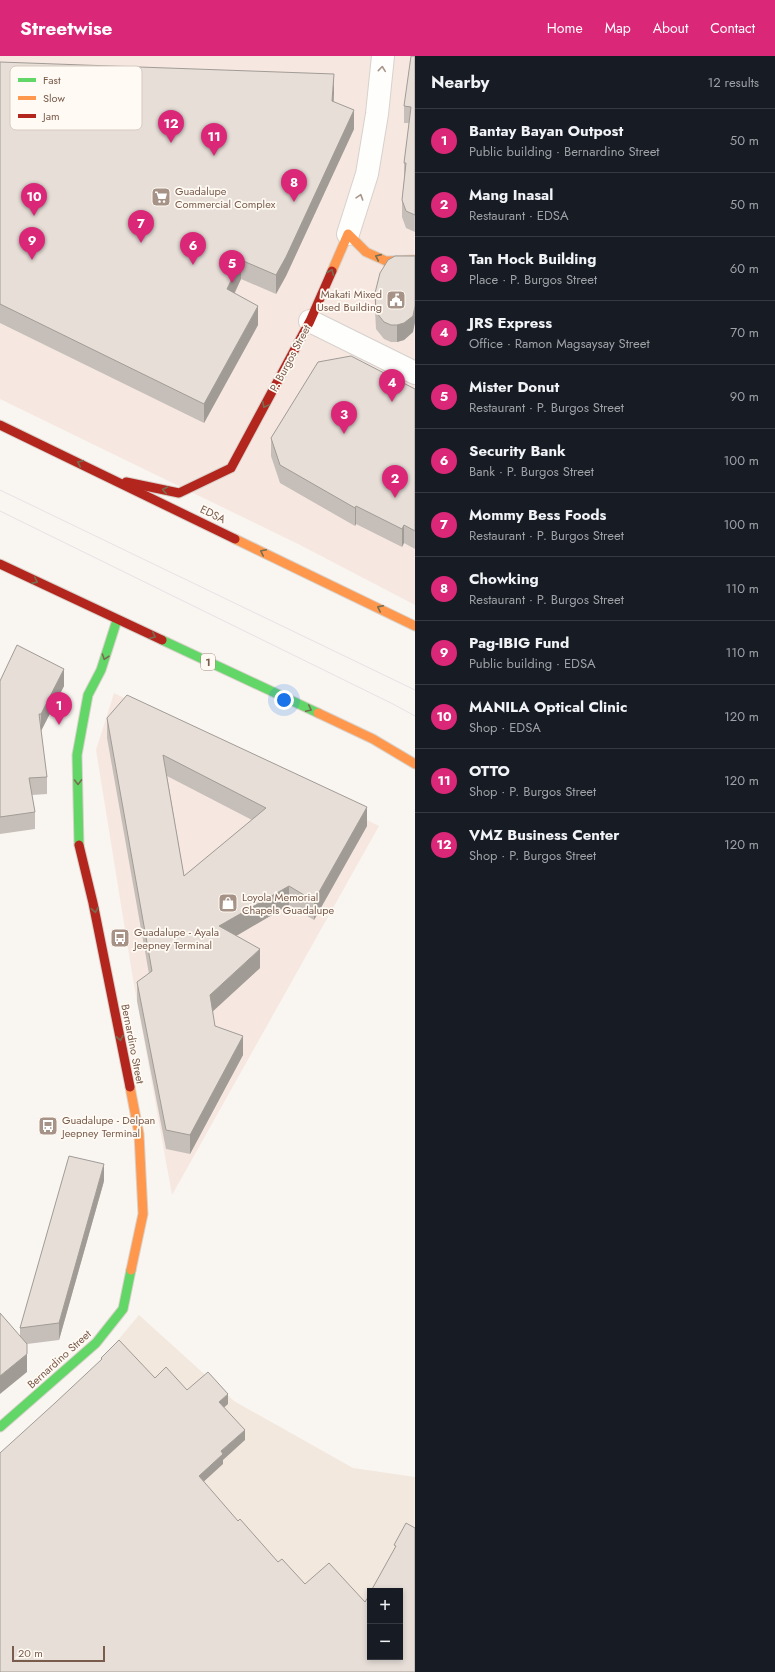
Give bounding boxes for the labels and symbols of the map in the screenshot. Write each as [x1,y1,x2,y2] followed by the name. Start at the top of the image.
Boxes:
[10,66,142,130] legend
[377,66,386,72] one-way arrow
[43,72,61,88] text: Fast
[43,90,65,106] text: Slow
[41,108,60,124] text: Jam
[158,110,184,143] pin: 12
[201,123,227,156] pin: 11
[281,169,307,202] pin: 8
[21,183,47,216] pin: 10
[175,183,276,212] place label: Guadalupe Commercial Complex
[150,186,172,208] supermarket icon: Guadalupe Commercial Complex
[355,193,364,200] one-way arrow
[128,210,154,243] pin: 7
[19,227,45,260] pin: 9
[180,232,206,265] pin: 6
[219,250,245,283] pin: 5
[374,254,382,262] one-way arrow
[326,269,334,277] one-way arrow
[317,286,382,315] place label: Makati Mixed Used Building
[385,289,407,311] public building icon: Makati Mixed Used Building
[266,321,315,394] street label: P. Burgos Street
[379,369,405,402] pin: 4
[262,400,269,408] one-way arrow
[331,401,357,434] pin: 3
[76,460,84,468] one-way arrow
[382,465,408,498] pin: 2
[161,487,168,495] one-way arrow
[197,501,229,527] street label: EDSA
[260,549,267,556] one-way arrow
[31,576,39,584] one-way arrow
[377,605,384,613] one-way arrow
[148,631,156,639] one-way arrow
[101,653,110,660] one-way arrow
[201,654,215,670] road number: 1
[274,690,294,710] your location
[46,692,72,725] pin: 1
[304,704,312,712] one-way arrow
[74,779,82,785] one-way arrow
[242,889,335,918] place label: Loyola Memorial Chapels Guadalupe
[217,892,239,914] shop icon: Loyola Memorial Chapels Guadalupe
[90,907,98,914] one-way arrow
[132,924,219,953] place label: Guadalupe - Ayala Jeepney Terminal
[109,927,131,949] bus stop icon: Guadalupe - Ayala Jeepney Terminal
[117,1003,149,1086] street label: Bernardino Street
[115,1035,124,1041] one-way arrow
[60,1112,155,1141] place label: Guadalupe - Delpan Jeepney Terminal
[37,1115,59,1137] bus stop icon: Guadalupe - Delpan Jeepney Terminal
[24,1326,95,1392] street label: Bernardino Street
[12,1644,105,1663] scale bar

